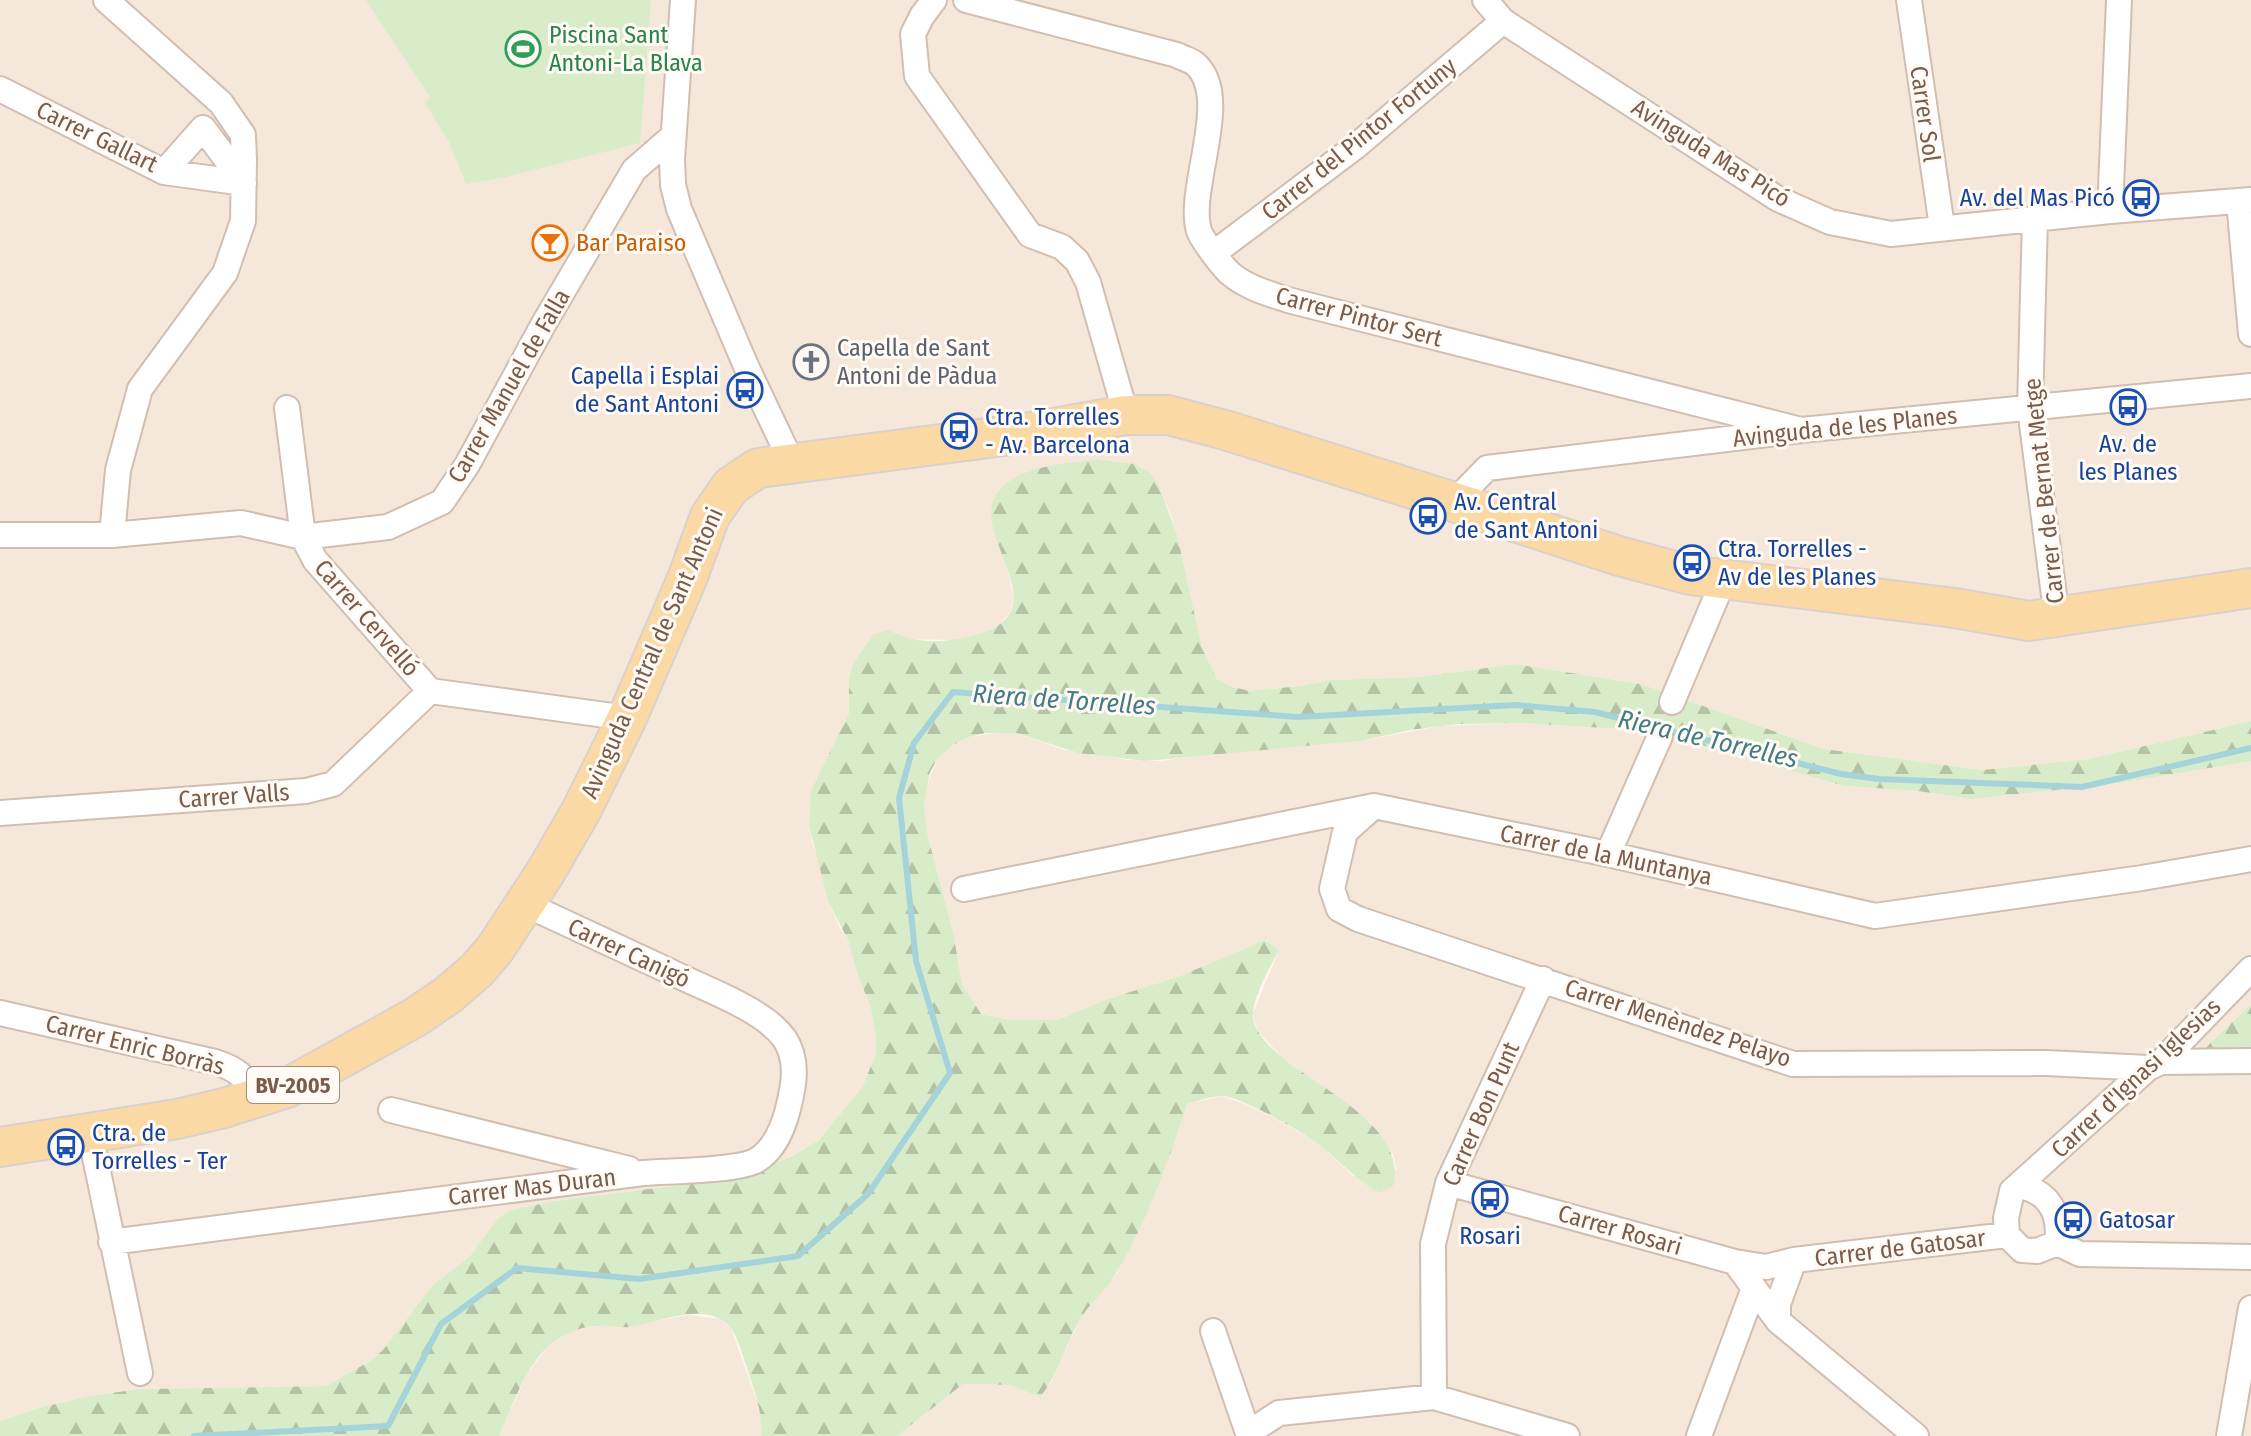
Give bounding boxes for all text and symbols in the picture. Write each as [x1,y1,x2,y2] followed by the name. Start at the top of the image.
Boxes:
[549,21,703,77] place label: Piscina Sant Antoni-La Blava
[504,30,542,68] sports icon: Piscina Sant Antoni-La Blava
[1256,52,1462,226] street label: Carrer del Pintor Fortuny
[1904,64,1946,164] street label: Carrer Sol
[1627,93,1795,213] street label: Avinguda Mas Picó
[32,96,162,178] street label: Carrer Gallart
[2122,179,2160,217] bus stop icon: Av. del Mas Picó
[1960,184,2115,212] place label: Av. del Mas Picó
[531,224,569,262] bar icon: Bar Paraiso
[576,229,686,257] place label: Bar Paraiso
[1273,281,1445,353] street label: Carrer Pintor Sert
[442,284,576,488] street label: Carrer Manuel de Falla
[837,334,997,390] place label: Capella de Sant Antoni de Pàdua
[792,343,830,381] church icon: Capella de Sant Antoni de Pàdua
[571,362,719,418] place label: Capella i Esplai de Sant Antoni
[726,371,764,409] bus stop icon: Capella i Esplai de Sant Antoni
[2018,377,2070,605] street label: Carrer de Bernat Metge
[2109,388,2147,426] bus stop icon: Av. de les Planes
[1732,401,1958,453] street label: Avinguda de les Planes
[985,403,1130,459] place label: Ctra. Torrelles - Av. Barcelona
[940,412,978,450] bus stop icon: Ctra. Torrelles - Av. Barcelona
[2079,430,2178,486] place label: Av. de les Planes
[1454,488,1598,544] place label: Av. Central de Sant Antoni
[1409,497,1447,535] bus stop icon: Av. Central de Sant Antoni
[575,503,729,803] street label: Avinguda Central de Sant Antoni
[1718,535,1876,591] place label: Ctra. Torrelles - Av de les Planes
[1673,544,1711,582] bus stop icon: Ctra. Torrelles - Av de les Planes
[309,554,425,682] street label: Carrer Cervelló
[971,678,1157,722] water label: Riera de Torrelles
[1615,703,1801,775] water label: Riera de Torrelles
[177,778,291,814] street label: Carrer Valls
[1497,819,1715,891] street label: Carrer de la Muntanya
[563,913,695,993] street label: Carrer Canigó
[1561,973,1795,1073] street label: Carrer Menèndez Pelayo
[2046,992,2226,1164] street label: Carrer d'Ignasi Iglesias
[43,1009,227,1081] street label: Carrer Enric Borràs
[1437,1037,1525,1190] street label: Carrer Bon Punt
[247,1067,339,1103] road number: BV-2005
[92,1119,228,1175] place label: Ctra. de Torrelles - Ter
[47,1128,85,1166] bus stop icon: Ctra. de Torrelles - Ter
[447,1163,617,1211] street label: Carrer Mas Duran
[1471,1180,1509,1218] bus stop icon: Rosari
[1555,1199,1685,1261] street label: Carrer Rosari
[2054,1201,2092,1239] bus stop icon: Gatosar
[2099,1206,2175,1234] place label: Gatosar
[1459,1222,1521,1250] place label: Rosari
[1813,1224,1988,1272] street label: Carrer de Gatosar

